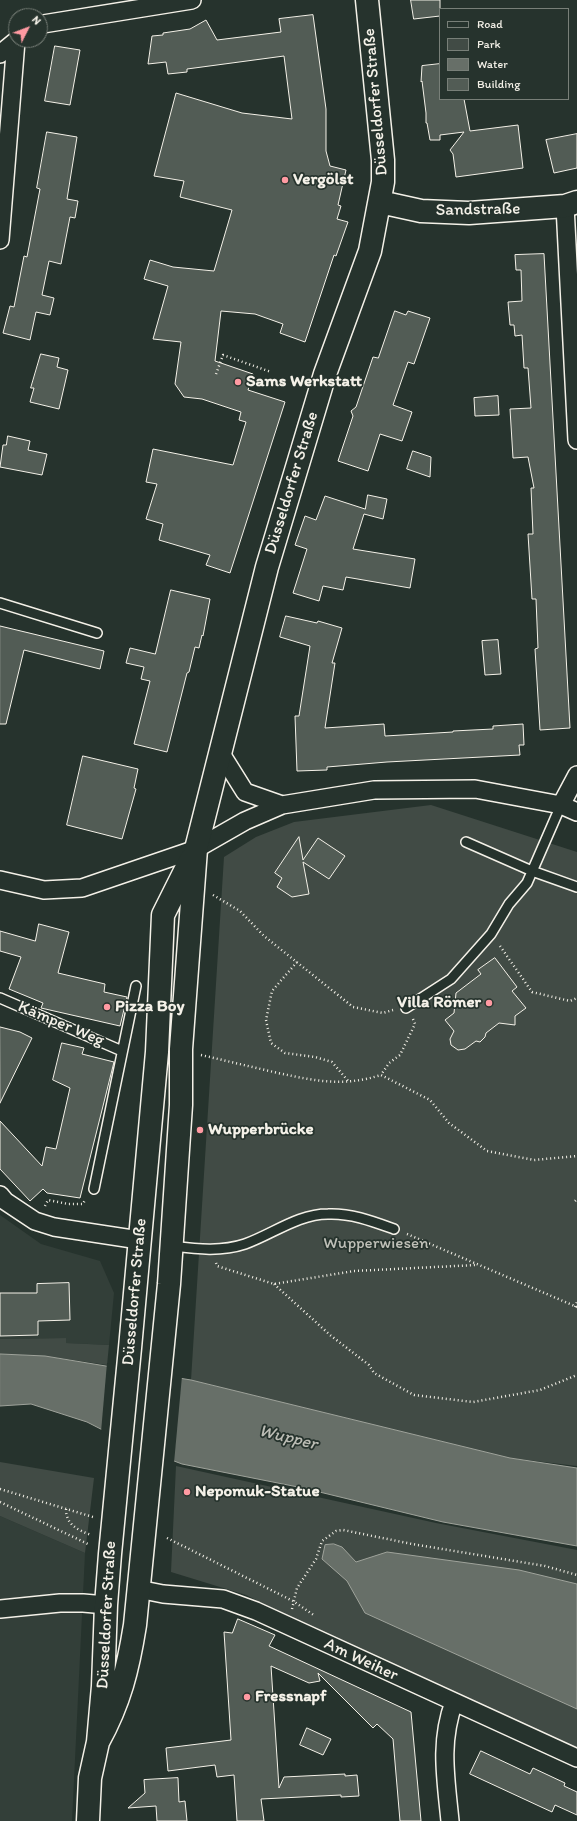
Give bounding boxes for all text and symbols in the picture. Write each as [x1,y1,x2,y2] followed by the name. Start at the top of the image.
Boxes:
[8,8,48,48] north arrow
[439,8,569,100] legend
[29,13,44,27] text: N
[477,17,503,31] text: Road
[359,27,393,177] street label: Düsseldorfer Straße
[477,37,501,51] text: Park
[477,57,508,71] text: Water
[477,77,520,91] text: Building
[293,170,353,190] place label: Vergölst
[280,175,290,185] marker: Vergölst
[436,199,520,221] street label: Sandstraße
[246,372,362,392] place label: Sams Werkstatt
[233,377,243,387] marker: Sams Werkstatt
[261,409,323,557] street label: Düsseldorfer Straße
[397,993,481,1013] place label: Villa Römer
[15,997,107,1051] street label: Kämper Weg
[115,997,185,1017] place label: Pizza Boy
[484,998,494,1008] marker: Villa Römer
[102,1002,112,1012] marker: Pizza Boy
[208,1120,314,1140] place label: Wupperbrücke
[195,1125,205,1135] marker: Wupperbrücke
[118,1217,152,1367] street label: Düsseldorfer Straße
[323,1234,429,1254] park label: Wupperwiesen
[257,1420,319,1456] water label: Wupper
[195,1482,320,1502] place label: Nepomuk-Statue
[182,1487,192,1497] marker: Nepomuk-Statue
[93,1541,121,1689] street label: Düsseldorfer Straße
[321,1634,401,1686] street label: Am Weiher
[255,1687,326,1707] place label: Fressnapf
[242,1692,252,1702] marker: Fressnapf

